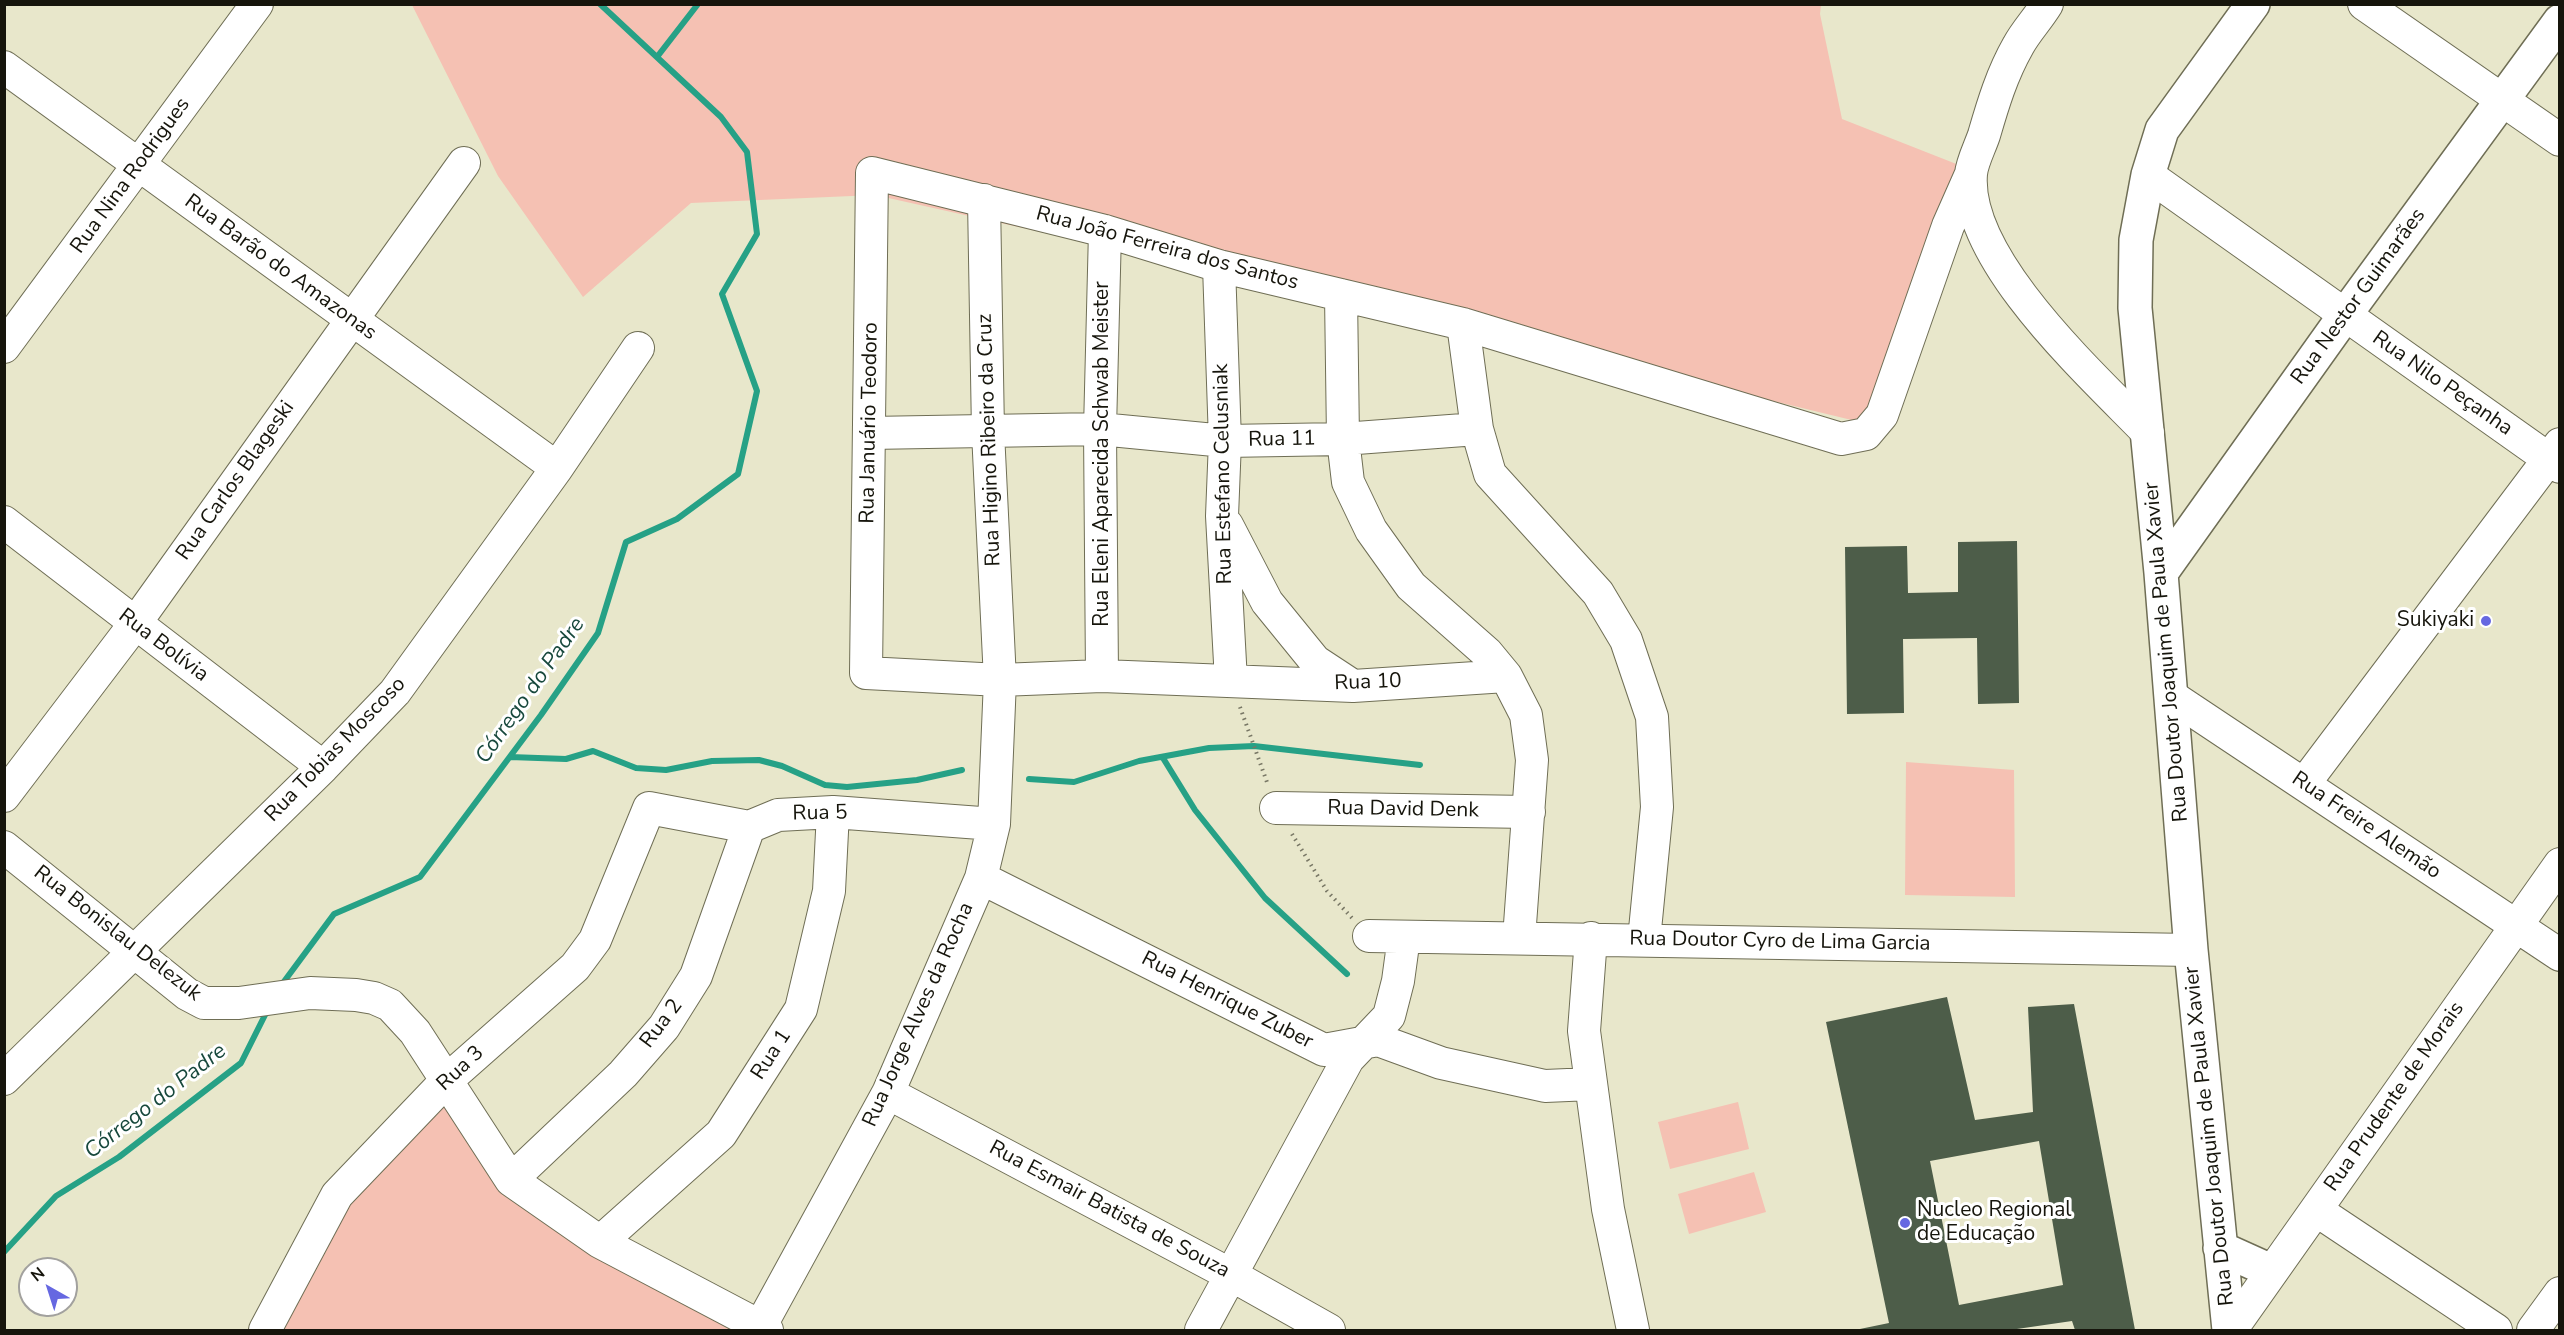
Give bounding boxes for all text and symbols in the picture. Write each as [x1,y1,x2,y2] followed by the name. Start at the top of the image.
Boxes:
[66,93,196,259] street label: Rua Nina Rodrigues
[179,190,381,346] street label: Rua Barão do Amazonas
[1033,202,1301,296] street label: Rua João Ferreira dos Santos
[2287,204,2431,390] street label: Rua Nestor Guimarães
[1090,281,1116,627] street label: Rua Eleni Aparecida Schwab Meister
[973,313,1007,567] street label: Rua Higino Ribeiro da Cruz
[856,322,884,524] street label: Rua Januário Teodoro
[2367,326,2517,442] street label: Rua Nilo Peçanha
[1209,363,1239,585] street label: Rua Estefano Celusniak
[172,397,300,565] street label: Rua Carlos Blageski
[1248,427,1316,453] street label: Rua 11
[2140,481,2194,823] street label: Rua Doutor Joaquim de Paula Xavier
[113,604,213,688] street label: Rua Bolívia
[2397,608,2474,634] place label: Sukiyaki
[471,613,591,769] water label: Córrego do Padre
[2479,614,2493,628] marker: Sukiyaki
[1334,669,1402,697] street label: Rua 10
[260,672,412,828] street label: Rua Tobias Moscoso
[2287,767,2445,885] street label: Rua Freire Alemão
[1327,796,1479,824] street label: Rua David Denk
[792,801,848,827] street label: Rua 5
[28,861,206,1007] street label: Rua Bonislau Delezuk
[858,899,980,1131] street label: Rua Jorge Alves da Rocha
[1629,927,1931,957] street label: Rua Doutor Cyro de Lima Garcia
[1137,947,1317,1055] street label: Rua Henrique Zuber
[2180,965,2240,1307] street label: Rua Doutor Joaquim de Paula Xavier
[635,994,689,1054] street label: Rua 2
[2320,997,2470,1197] street label: Rua Prudente de Morais
[746,1025,798,1085] street label: Rua 1
[80,1039,232,1165] water label: Córrego do Padre
[432,1041,490,1097] street label: Rua 3
[984,1136,1234,1284] street label: Rua Esmair Batista de Souza
[1917,1198,2072,1248] place label: Nucleo Regional de Educação
[1898,1216,1912,1230] marker: Nucleo Regional de Educação
[18,1257,78,1317] north arrow
[26,1262,50,1287] text: N

